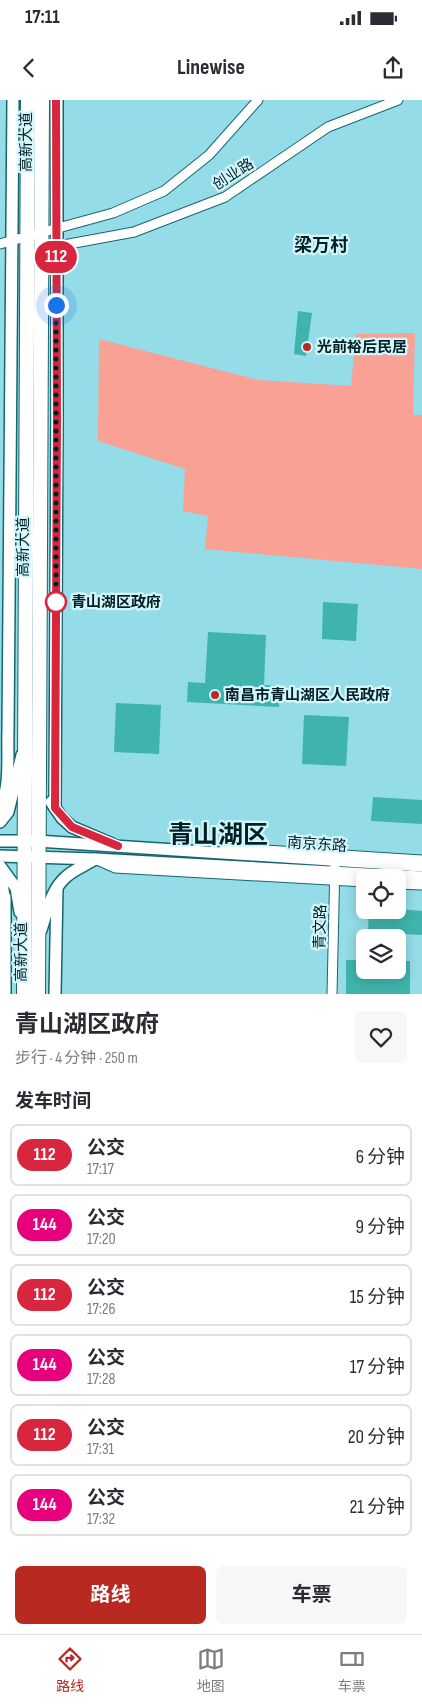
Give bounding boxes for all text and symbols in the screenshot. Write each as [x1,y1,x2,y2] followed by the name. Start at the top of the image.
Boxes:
[25,6,60,29] text: 17:11
[15,54,43,82] icon: back
[177,54,245,81] text: Linewise
[379,54,407,82] icon: share
[17,112,36,172] street label: 高新大道
[209,154,257,194] street label: 创业路
[294,235,348,256] district label: 梁万村
[27,241,85,273] line badge: 112
[45,246,67,267] text: 112
[44,293,69,318] your location
[317,338,407,357] place label: 光前裕后民居
[301,341,313,353] marker: 光前裕后民居
[14,517,33,577] street label: 高新大道
[45,591,67,613] marker: 青山湖区政府
[71,593,161,612] place label: 青山湖区政府
[225,686,390,705] place label: 南昌市青山湖区人民政府
[209,689,221,701] marker: 南昌市青山湖区人民政府
[168,820,268,851] district label: 青山湖区
[286,833,348,856] street label: 南京东路
[356,869,406,979] map controls
[356,869,406,919] button: locate
[311,904,330,950] street label: 青文路
[12,922,31,982] street label: 高新大道
[356,929,406,979] button: layers
[15,1010,159,1039] text: 青山湖区政府
[355,1011,407,1063] button: heart
[15,1049,138,1068] text: 步行 · 4 分钟 · 250 m
[15,1090,91,1113] text: 发车时间
[87,1137,125,1160] text: 公交
[33,1144,56,1165] text: 112
[356,1146,405,1169] text: 6 分钟
[87,1160,114,1179] text: 17:17
[87,1207,125,1230] text: 公交
[32,1214,57,1235] text: 144
[356,1216,405,1239] text: 9 分钟
[87,1230,116,1249] text: 17:20
[87,1277,125,1300] text: 公交
[33,1284,56,1305] text: 112
[350,1286,405,1309] text: 15 分钟
[87,1300,115,1319] text: 17:26
[87,1347,125,1370] text: 公交
[32,1354,57,1375] text: 144
[350,1356,405,1379] text: 17 分钟
[87,1370,115,1389] text: 17:28
[87,1417,125,1440] text: 公交
[33,1424,56,1445] text: 112
[348,1426,405,1449] text: 20 分钟
[87,1440,114,1459] text: 17:31
[87,1487,125,1510] text: 公交
[32,1494,57,1515] text: 144
[349,1496,405,1519] text: 21 分钟
[87,1510,115,1529] text: 17:32
[15,1566,206,1624] button: 路线
[216,1566,407,1624] button: 车票
[56,1645,84,1695] tab: 路线
[197,1645,225,1695] tab: 地图
[338,1645,366,1695] tab: 车票

